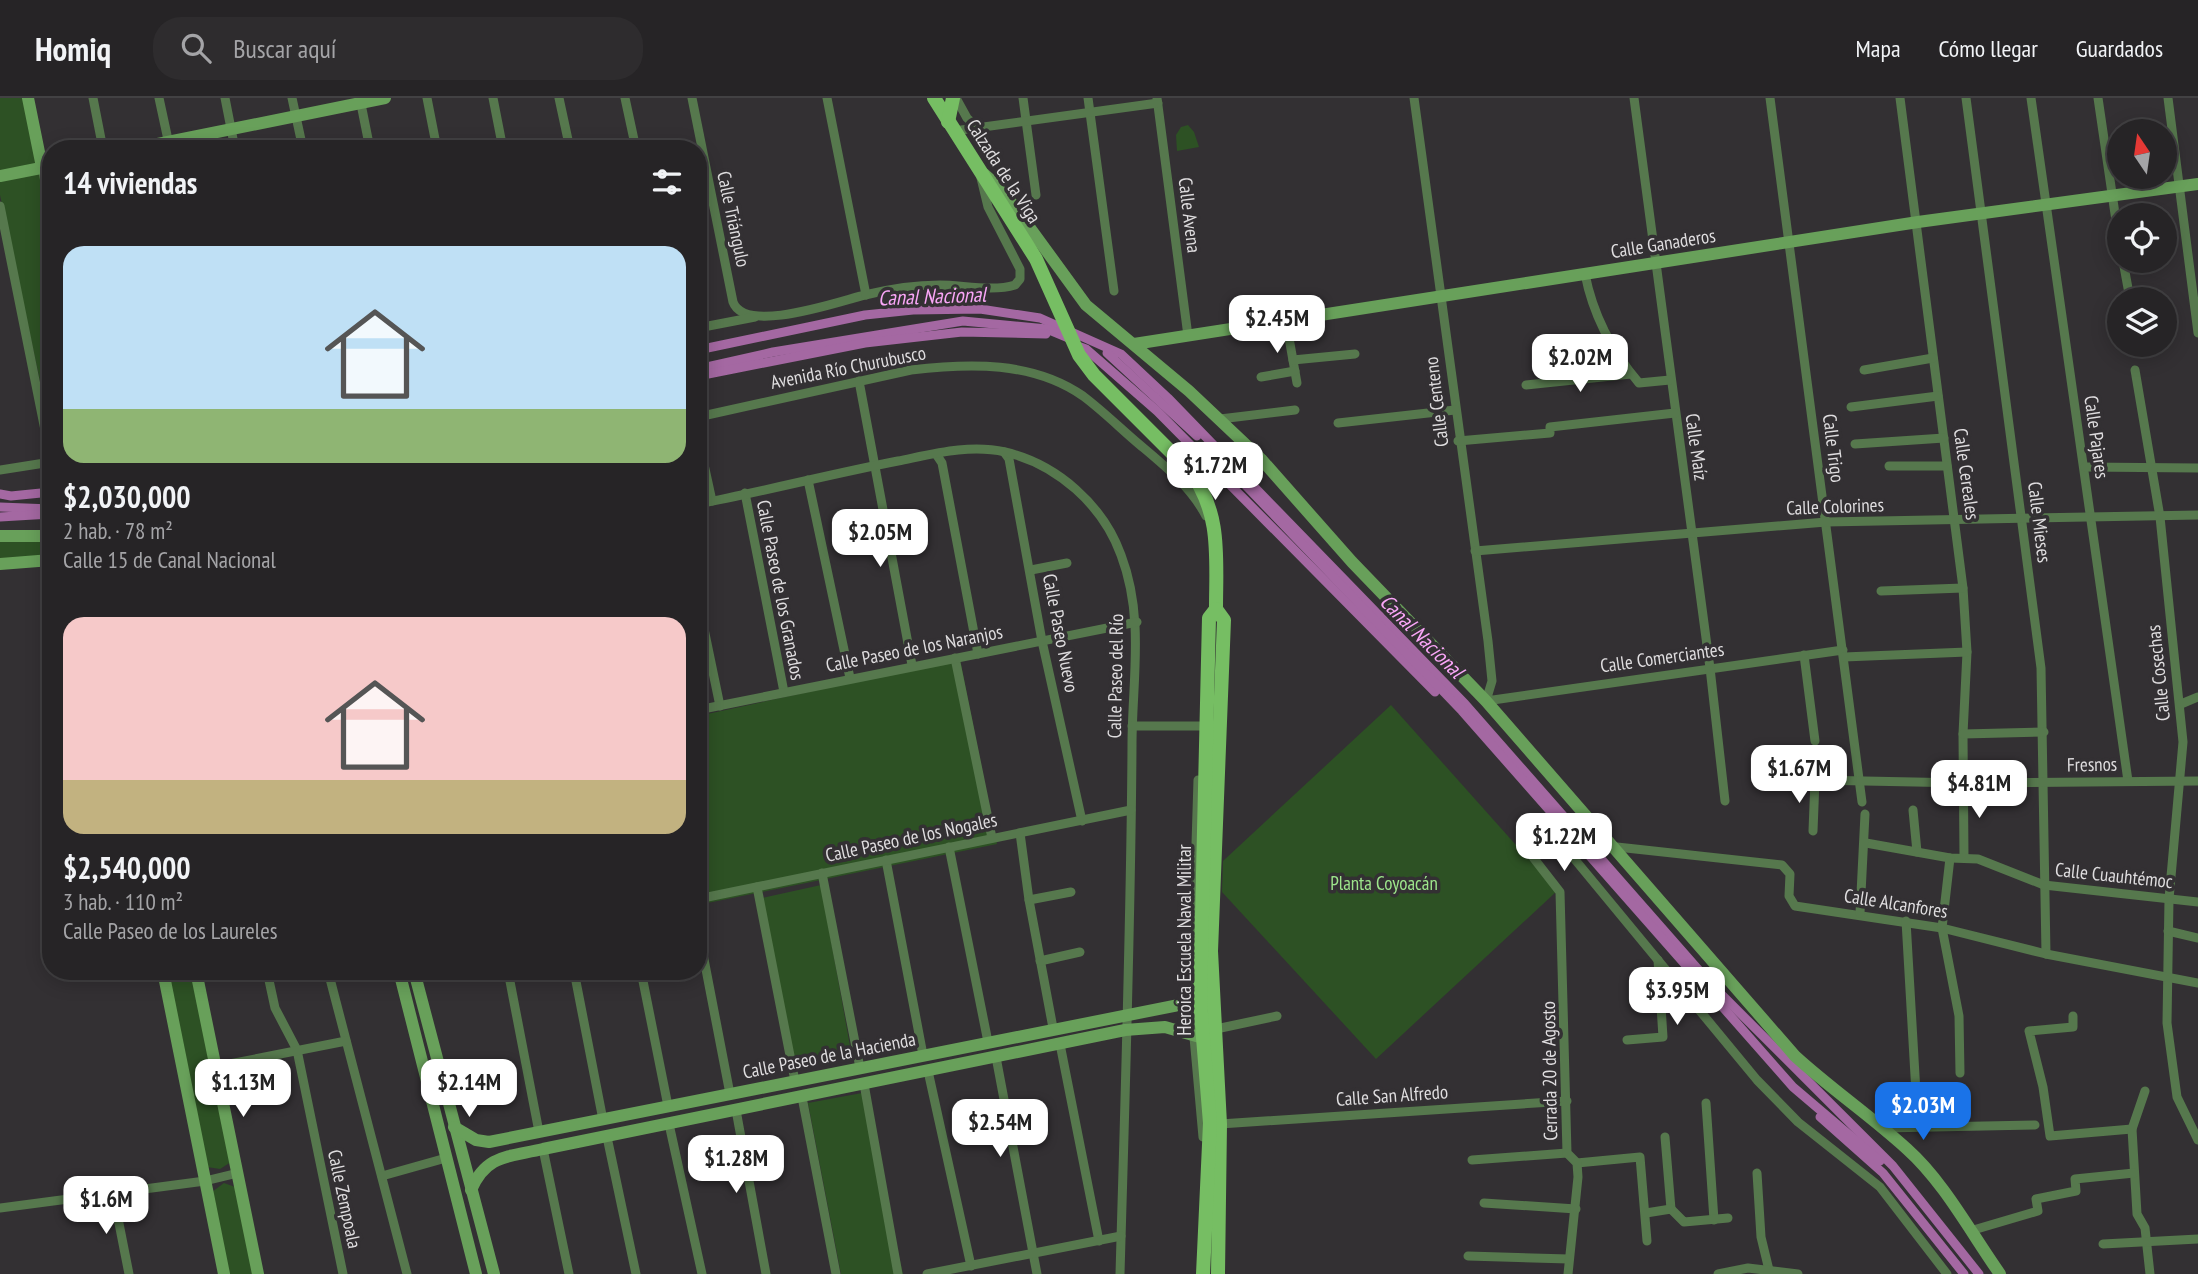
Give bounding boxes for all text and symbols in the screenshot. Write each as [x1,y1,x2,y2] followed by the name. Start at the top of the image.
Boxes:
[153,17,643,80] search box
[35,27,111,70] text: Homiq
[177,29,215,67] icon: search
[233,32,336,65] text: Buscar aquí
[1856,33,1901,64] text: Mapa
[1939,33,2038,64] text: Cómo llegar
[2076,33,2163,64] text: Guardados
[961,114,1047,228] street label: Calzada de la Viga
[2107,119,2177,189] north arrow
[2107,119,2177,357] map controls
[63,163,197,202] text: 14 viviendas
[648,163,686,201] icon: filters
[712,169,756,269] street label: Calle Triángulo
[1173,176,1207,254] street label: Calle Avena
[2107,203,2177,273] button: locate
[1609,223,1717,263] street label: Calle Ganaderos
[878,281,989,311] water label: Canal Nacional
[2107,287,2177,357] button: layers
[312,291,438,417] icon: home
[1220,296,1334,355] pin: $2.45M
[1245,303,1309,332] text: $2.45M
[1523,334,1637,394] pin: $2.02M
[768,340,928,394] street label: Avenida Río Churubusco
[1548,342,1612,371] text: $2.02M
[1419,356,1453,448] street label: Calle Centeno
[2079,394,2115,480] street label: Calle Pajares
[1680,412,1714,482] street label: Calle Maíz
[1818,412,1850,484] street label: Calle Trigo
[1949,427,1985,521] street label: Calle Cereales
[1158,442,1272,502] pin: $1.72M
[1183,450,1247,479] text: $1.72M
[63,477,191,516] text: $2,030,000
[2023,480,2057,564] street label: Calle Mieses
[1786,492,1884,520] street label: Calle Colorines
[752,498,810,682] street label: Calle Paseo de los Granados
[823,510,937,569] pin: $2.05M
[63,516,173,545] text: 2 hab. · 78 m²
[848,517,912,546] text: $2.05M
[63,545,276,574] text: Calle 15 de Canal Nacional
[1038,572,1084,694] street label: Calle Paseo Nuevo
[1374,588,1471,685] water label: Canal Nacional
[1102,613,1128,739] street label: Calle Paseo del Río
[824,619,1004,677] street label: Calle Paseo de los Naranjos
[2141,624,2175,722] street label: Calle Cosechas
[1599,636,1725,678] street label: Calle Comerciantes
[312,662,438,788] icon: home
[1742,746,1856,805] pin: $1.67M
[2067,752,2117,776] street label: Fresnos
[1767,753,1831,782] text: $1.67M
[1922,760,2036,820] pin: $4.81M
[1947,768,2011,797] text: $4.81M
[823,807,999,867] street label: Calle Paseo de los Nogales
[1507,814,1621,873] pin: $1.22M
[1532,821,1596,850] text: $1.22M
[1172,843,1196,1036] street label: Heroica Escuela Naval Militar
[63,848,191,887] text: $2,540,000
[2054,857,2174,893] street label: Calle Cuauhtémoc
[1330,871,1438,895] park label: Planta Coyoacán
[1842,883,1950,923] street label: Calle Alcanfores
[63,887,183,916] text: 3 hab. · 110 m²
[63,916,278,945] text: Calle Paseo de los Laureles
[1620,968,1734,1027] pin: $3.95M
[1645,975,1709,1004] text: $3.95M
[1536,1001,1562,1141] street label: Cerrada 20 de Agosto
[741,1026,917,1084] street label: Calle Paseo de la Hacienda
[186,1060,300,1119] pin: $1.13M
[412,1060,526,1119] pin: $2.14M
[211,1067,275,1096] text: $1.13M
[437,1067,501,1096] text: $2.14M
[1335,1079,1449,1111] street label: Calle San Alfredo
[1866,1082,1980,1142] pin: $2.03M
[1891,1090,1955,1119] text: $2.03M
[943,1100,1057,1159] pin: $2.54M
[968,1107,1032,1136] text: $2.54M
[679,1136,793,1195] pin: $1.28M
[704,1143,768,1172] text: $1.28M
[323,1147,367,1251] street label: Calle Zempoala
[57,1176,155,1236] pin: $1.6M
[79,1184,133,1213] text: $1.6M

